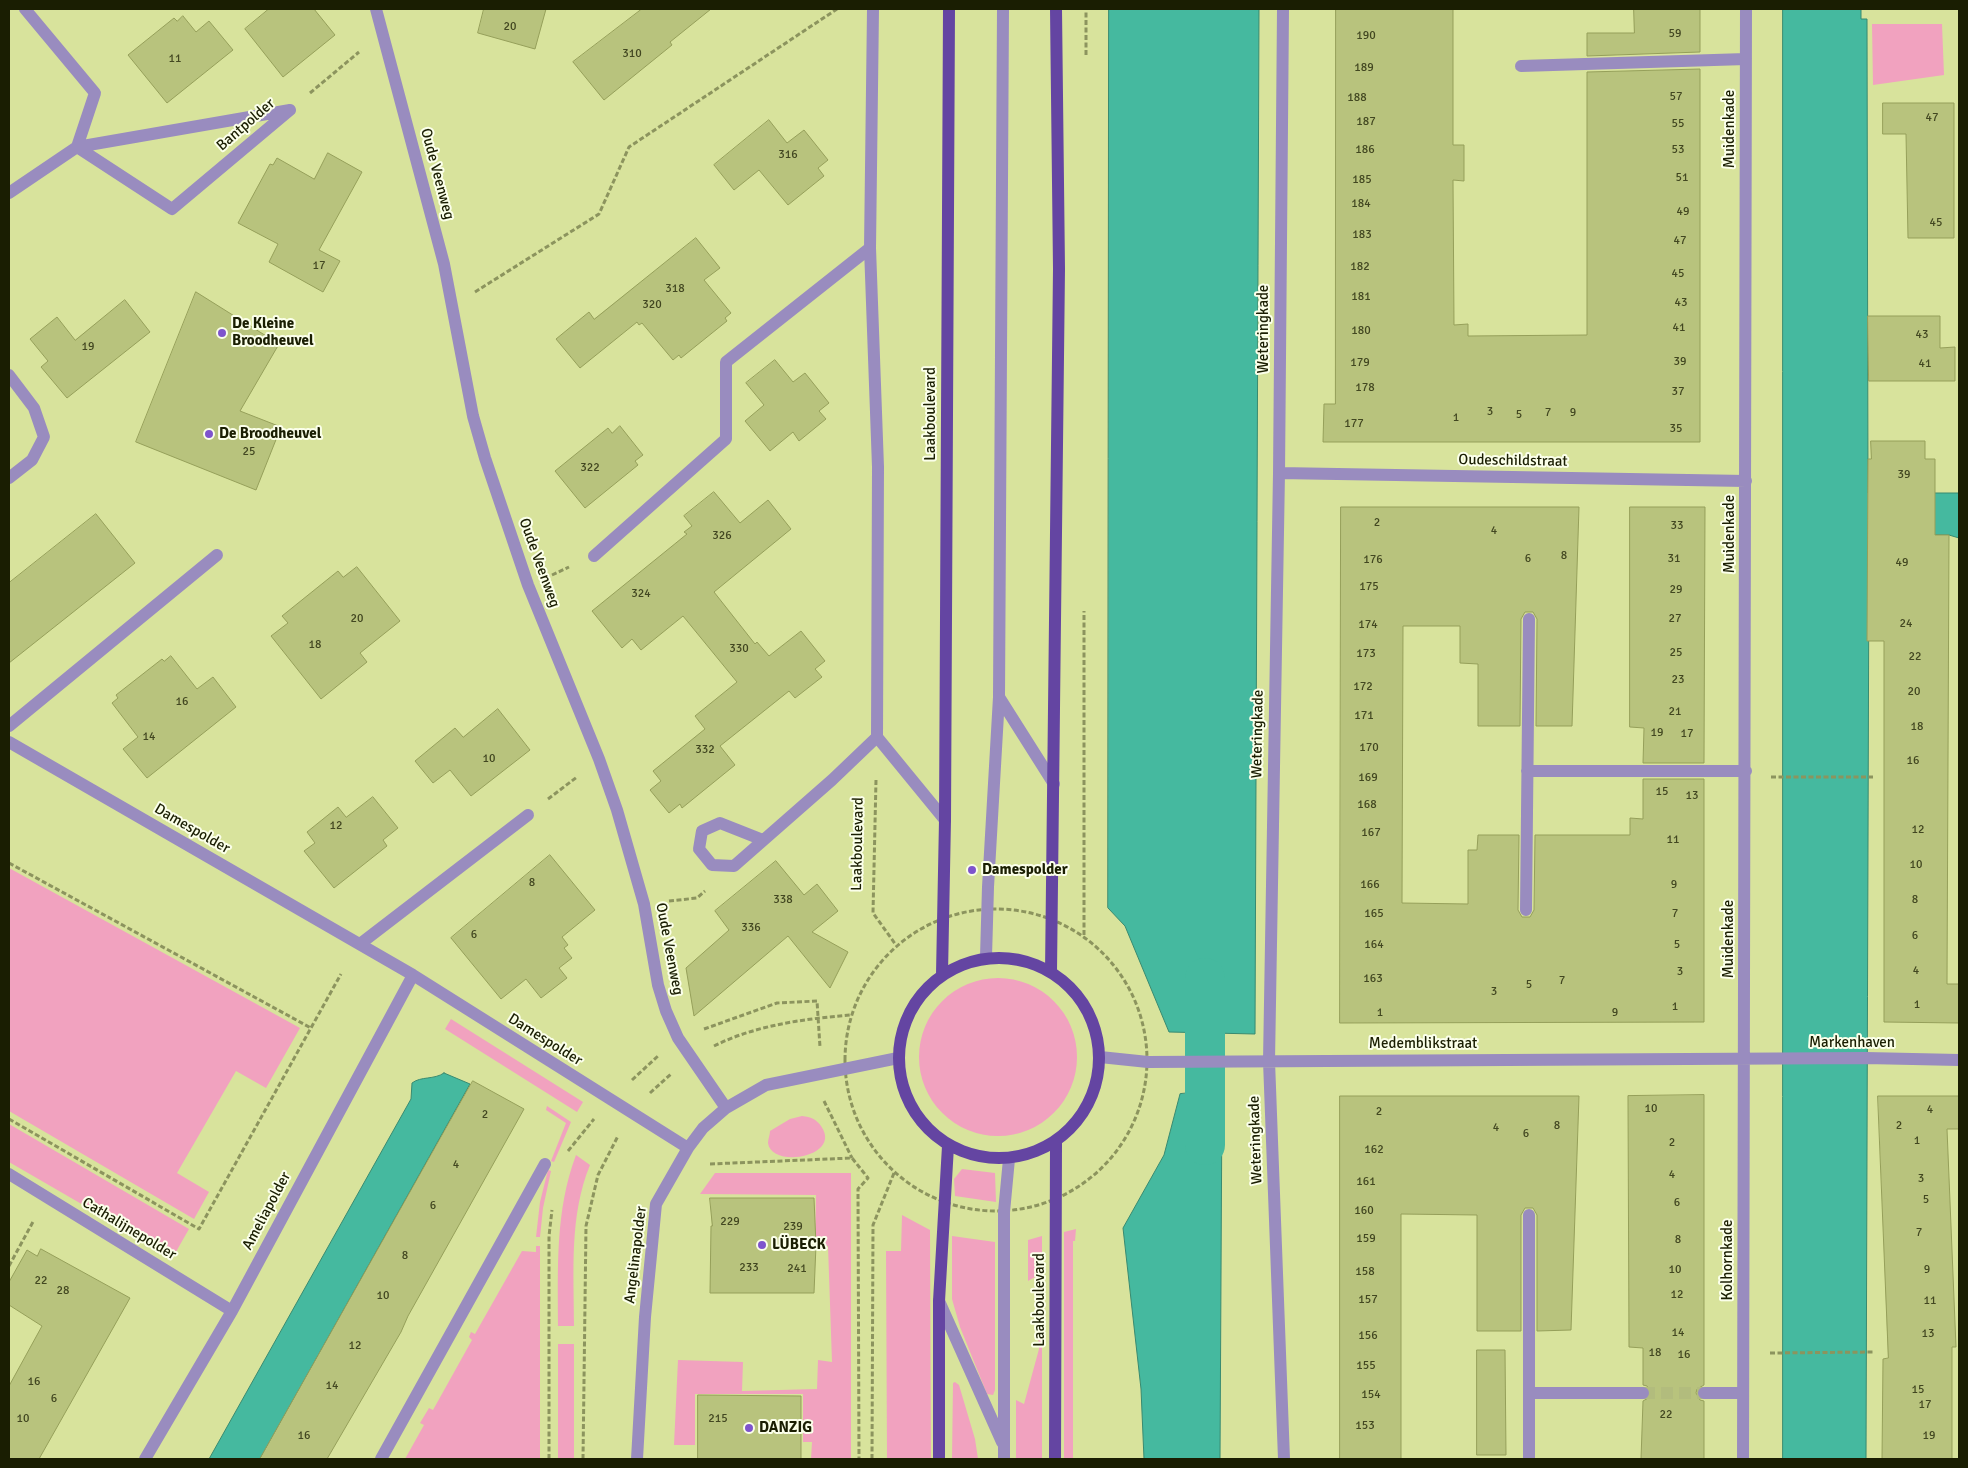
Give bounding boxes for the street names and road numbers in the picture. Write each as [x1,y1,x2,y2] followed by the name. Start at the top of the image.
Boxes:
[1721,90,1739,168] street label: Muidenkade
[213,95,279,155] street label: Bantpolder
[416,126,458,222] street label: Oude Veenweg
[1255,285,1273,373] street label: Weteringkade
[922,367,940,461] street label: Laakboulevard
[1458,451,1568,471] street label: Oudeschildstraat
[1721,495,1739,573] street label: Muidenkade
[515,516,563,610] street label: Oude Veenweg
[1248,689,1268,779] street label: Weteringkade
[848,797,868,891] street label: Laakboulevard
[151,800,233,858] street label: Damespolder
[1720,900,1738,978] street label: Muidenkade
[651,901,687,997] street label: Oude Veenweg
[505,1010,585,1070] street label: Damespolder
[1809,1034,1895,1052] street label: Markenhaven
[1369,1035,1477,1053] street label: Medemblikstraat
[1245,1095,1267,1185] street label: Weteringkade
[239,1169,295,1253] street label: Ameliapolder
[79,1194,179,1264] street label: Cathalijnepolder
[621,1205,651,1305] street label: Angelinapolder
[1719,1219,1737,1301] street label: Kolhornkade
[1031,1253,1049,1347] street label: Laakboulevard

